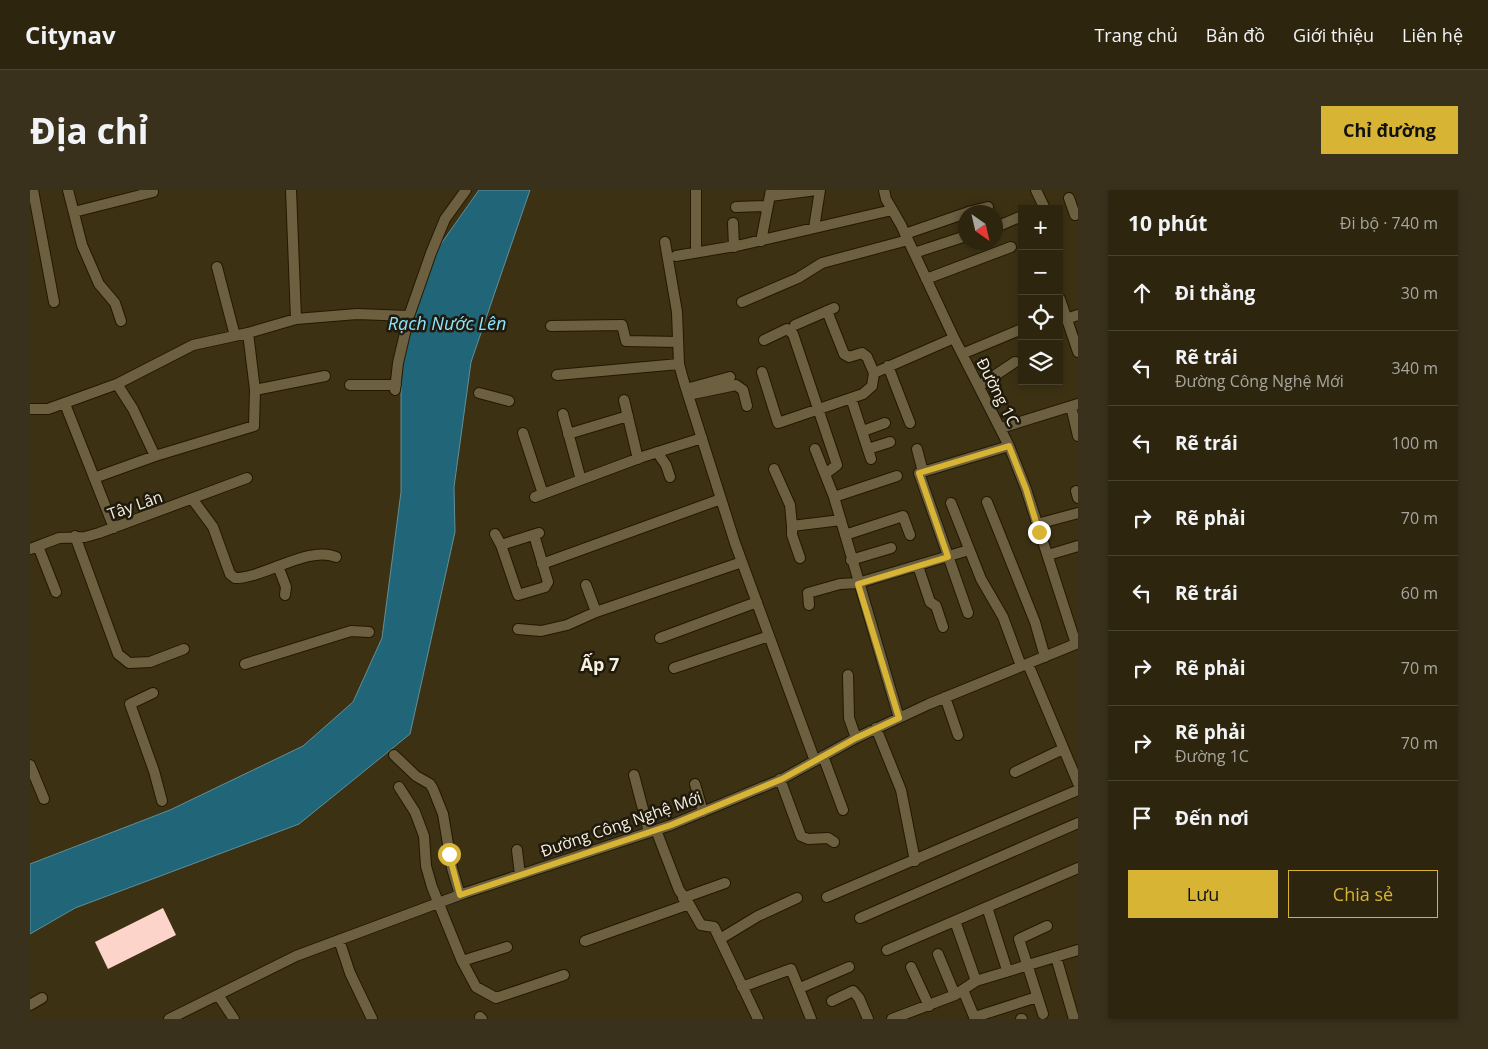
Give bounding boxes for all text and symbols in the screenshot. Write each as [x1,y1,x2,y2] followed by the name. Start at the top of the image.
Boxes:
[25,18,116,51] text: Citynav
[1094,23,1178,47] text: Trang chủ
[1206,23,1265,47] text: Bản đồ
[1293,23,1374,47] text: Giới thiệu
[1402,23,1463,47] text: Liên hệ
[1321,106,1458,154] button: Chỉ đường
[30,107,149,154] text: Địa chỉ
[958,205,1003,250] north arrow
[1018,205,1063,385] map controls
[1018,205,1063,250] button: +
[1128,209,1207,237] text: 10 phút
[1340,212,1438,234] text: Đi bộ · 740 m
[1018,250,1063,295] button: −
[1128,279,1156,307] icon: ahead
[1175,280,1255,306] text: Đi thẳng
[1401,282,1438,304] text: 30 m
[1018,295,1063,340] button: locate
[388,311,506,335] water label: Rạch Nước Lên
[1018,340,1063,385] button: layers
[1175,344,1238,370] text: Rẽ trái
[971,354,1025,430] street label: Đường 1C
[1128,354,1156,382] icon: left
[1392,357,1438,379] text: 340 m
[1175,370,1344,392] text: Đường Công Nghệ Mới
[1128,429,1156,457] icon: left
[1175,430,1238,456] text: Rẽ trái
[1392,432,1438,454] text: 100 m
[105,485,165,525] street label: Tây Lân
[1128,504,1156,532] icon: right
[1175,505,1246,531] text: Rẽ phải
[1401,507,1438,529] text: 70 m
[1028,521,1051,544] route end
[1128,579,1156,607] icon: left
[1175,580,1238,606] text: Rẽ trái
[1401,582,1438,604] text: 60 m
[581,652,619,676] district label: Ấp 7
[1128,654,1156,682] icon: right
[1175,655,1246,681] text: Rẽ phải
[1401,657,1438,679] text: 70 m
[1175,719,1246,745] text: Rẽ phải
[1128,729,1156,757] icon: right
[1401,732,1438,754] text: 70 m
[1175,745,1249,767] text: Đường 1C
[538,786,704,862] street label: Đường Công Nghệ Mới
[1128,804,1156,832] icon: arrive
[1175,805,1249,831] text: Đến nơi
[438,843,461,866] route start
[1128,870,1278,918] button: Lưu
[1288,870,1438,918] button: Chia sẻ

